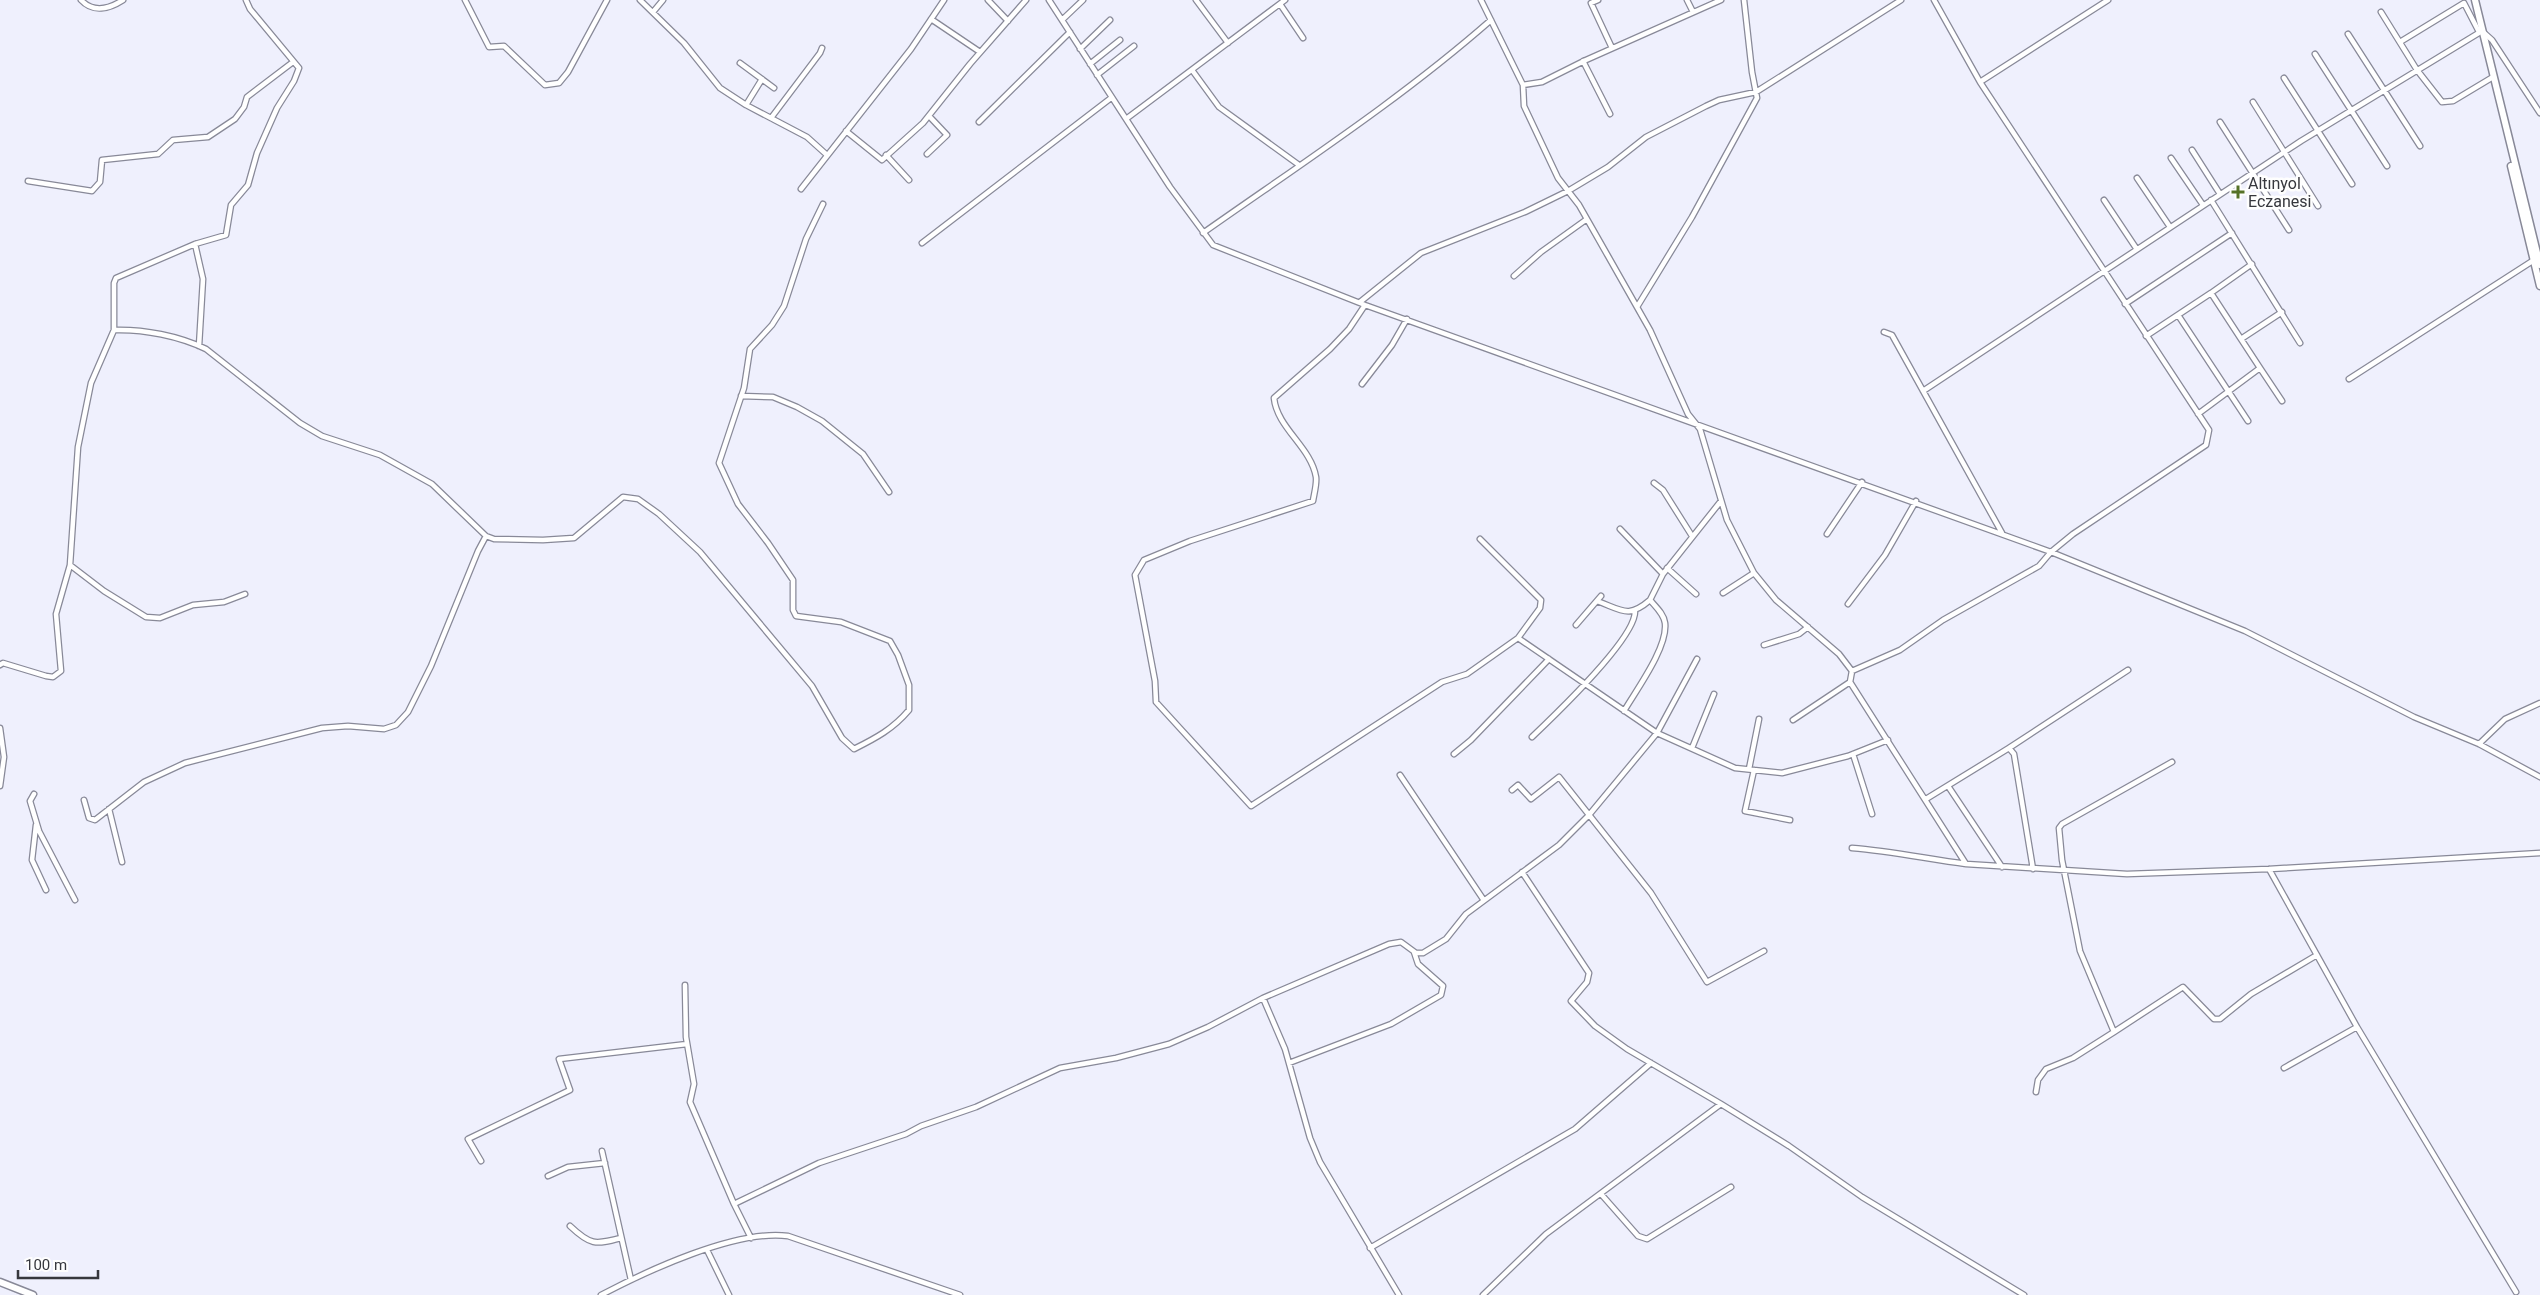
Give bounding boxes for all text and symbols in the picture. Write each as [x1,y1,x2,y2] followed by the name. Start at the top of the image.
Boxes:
[2248,174,2311,211] place label: Altınyol Eczanesi
[2232,186,2244,198] marker: Altınyol Eczanesi
[18,1248,98,1280] scale bar
[25,1256,67,1274] text: 100 m

